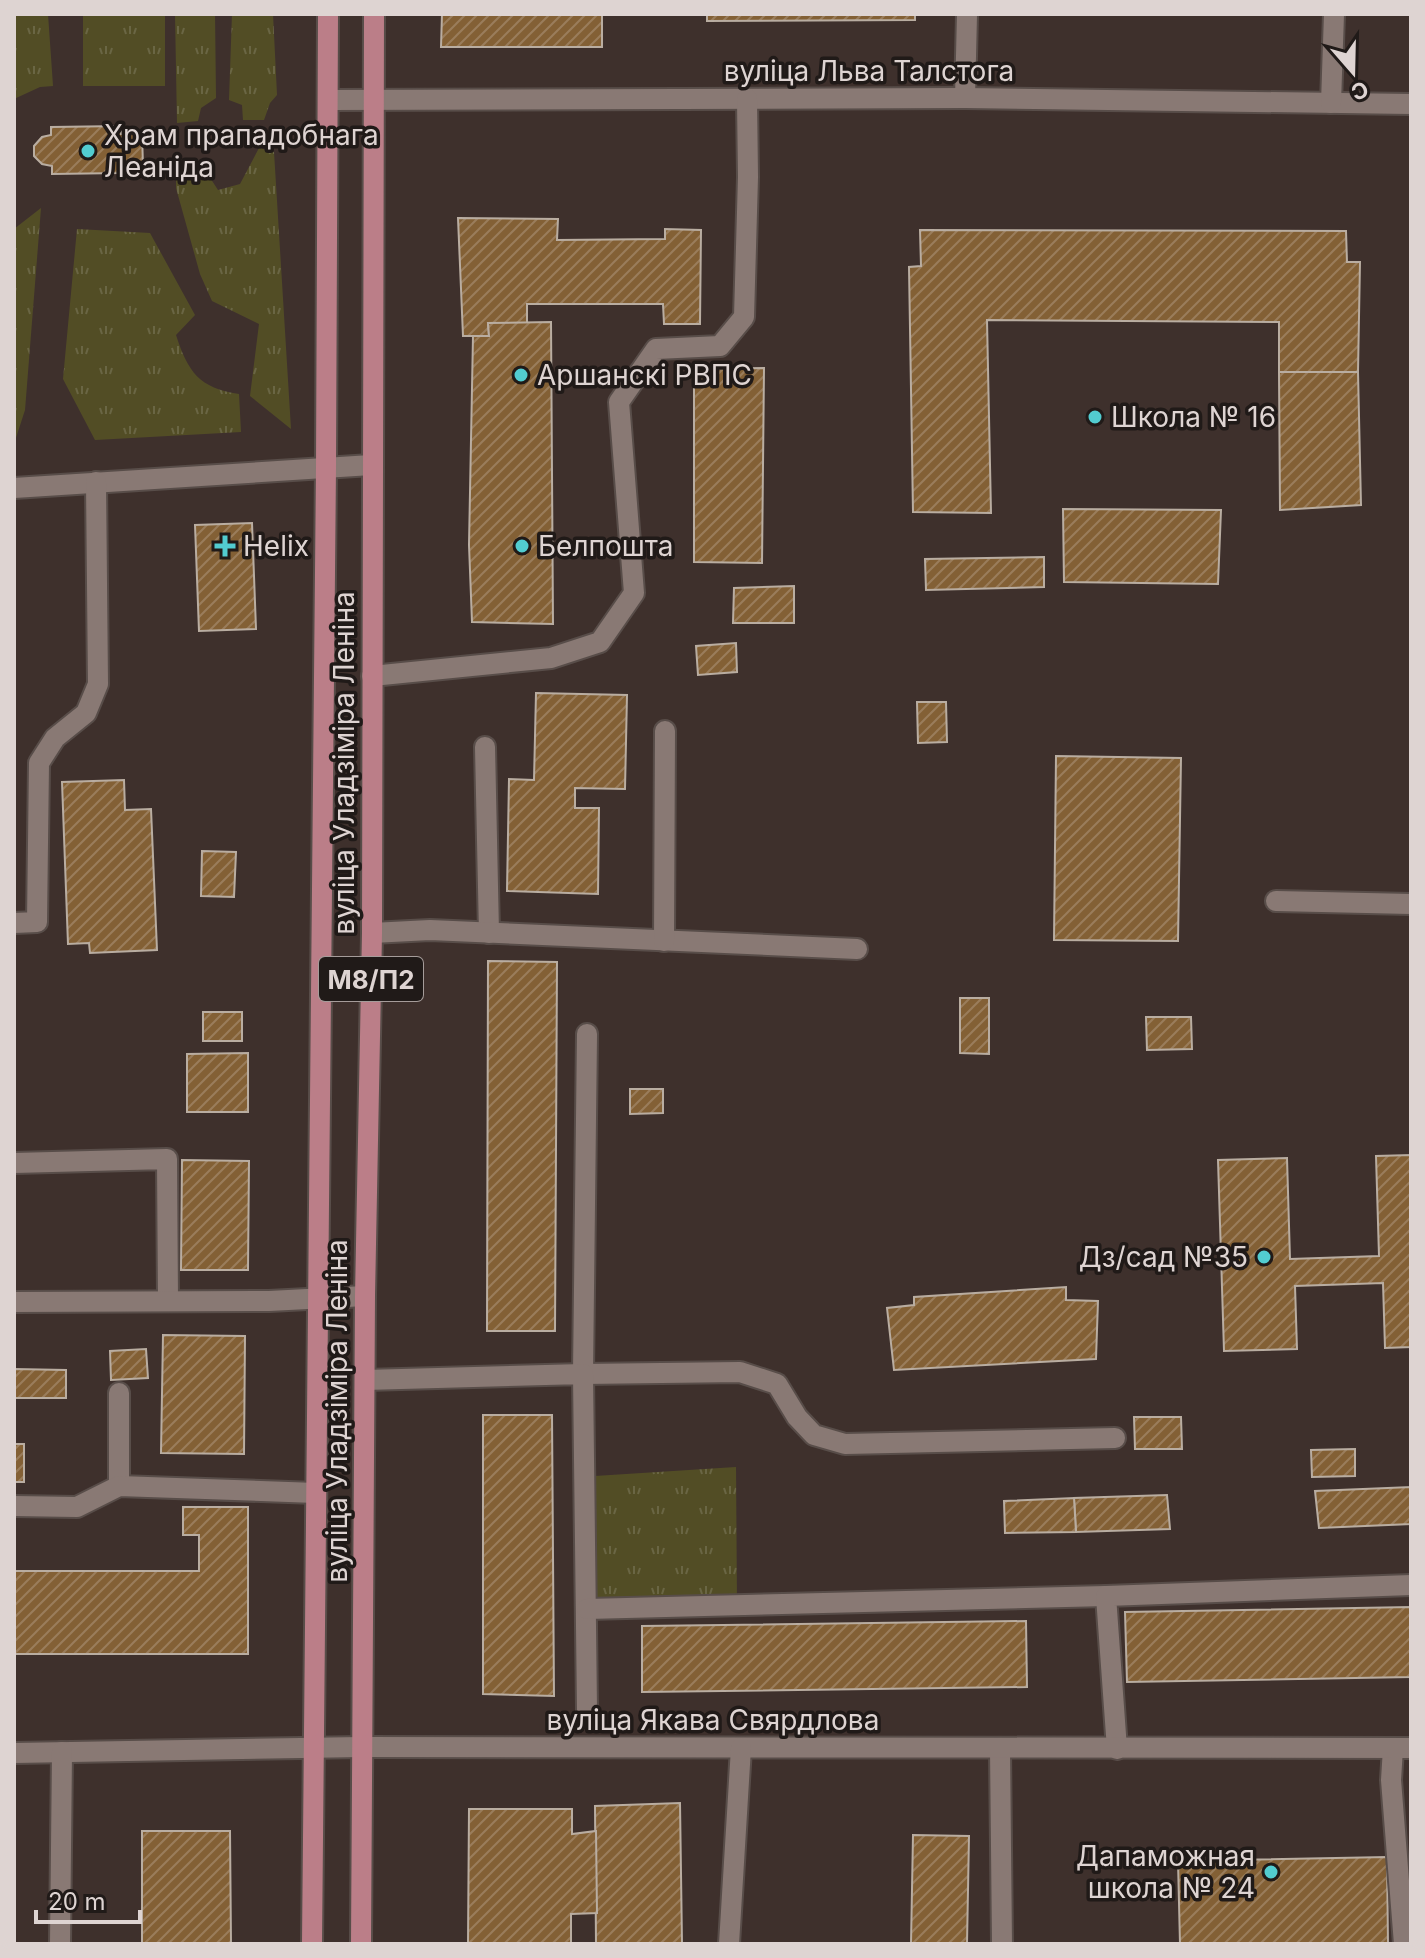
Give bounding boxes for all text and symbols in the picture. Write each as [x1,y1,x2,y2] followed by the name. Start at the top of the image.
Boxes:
[1313,32,1393,112] north arrow
[724,54,1014,88] street label: вуліца Льва Талстога
[1348,76,1372,106] text: С
[104,118,379,184] place label: Храм прападобнага Леаніда
[79,142,97,160] marker: Храм прападобнага Леаніда
[537,358,752,392] place label: Аршанскі РВПС
[512,366,530,384] marker: Аршанскі РВПС
[1111,400,1276,434] place label: Школа № 16
[1086,408,1104,426] marker: Школа № 16
[243,529,309,563] place label: Helix
[538,529,674,563] place label: Белпошта
[214,535,236,557] marker: Helix
[513,537,531,555] marker: Белпошта
[327,591,361,935] street label: вуліца Уладзіміра Леніна
[319,957,423,1001] road number: М8/П2
[320,1239,354,1583] street label: вуліца Уладзіміра Леніна
[1079,1240,1248,1274] place label: Дз/сад №35
[1255,1248,1273,1266] marker: Дз/сад №35
[547,1703,879,1737] street label: вуліца Якава Свярдлова
[1076,1839,1255,1905] place label: Дапаможная школа № 24
[1262,1863,1280,1881] marker: Дапаможная школа № 24
[36,1874,140,1924] scale bar
[48,1887,106,1916] text: 20 m

